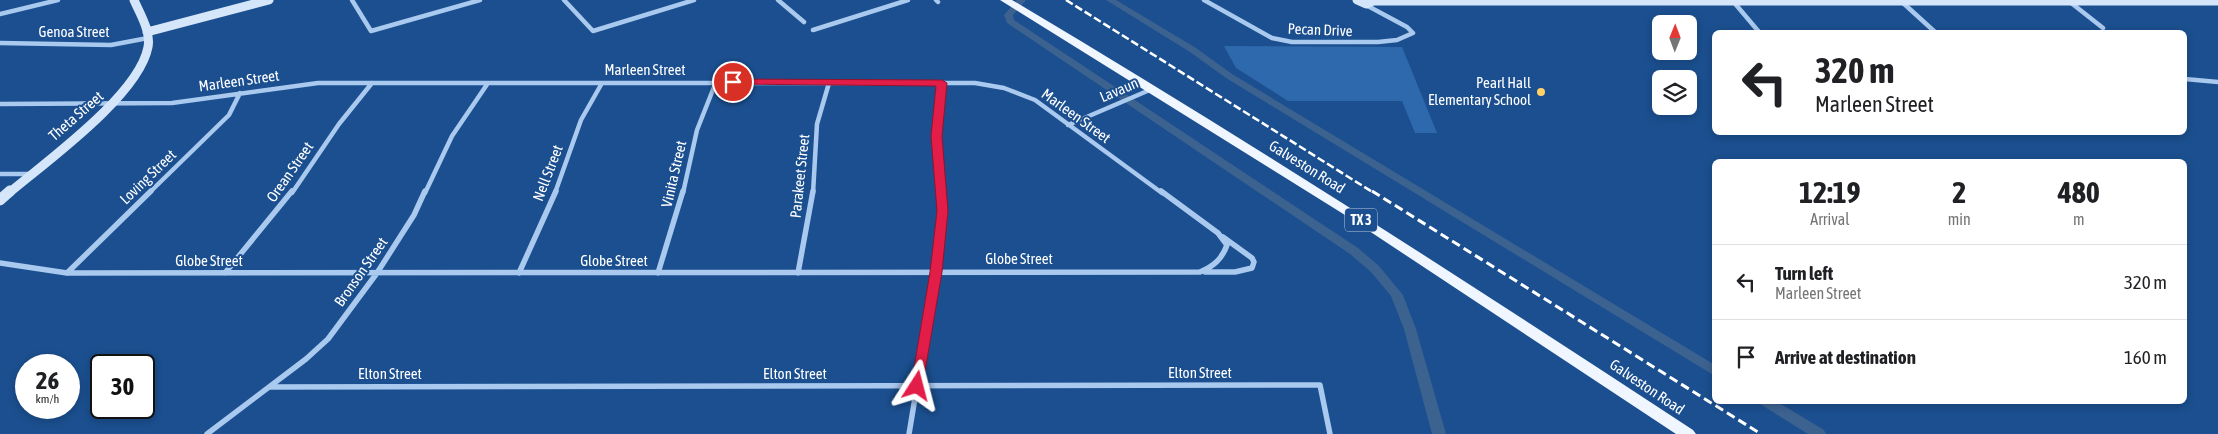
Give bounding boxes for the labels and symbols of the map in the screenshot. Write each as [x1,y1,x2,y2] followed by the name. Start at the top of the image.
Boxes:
[1652,15,1698,60] north arrow
[1287,20,1353,39] street label: Pecan Drive
[38,23,110,40] street label: Genoa Street
[604,61,686,78] street label: Marleen Street
[712,61,754,103] pin
[198,66,280,95] street label: Marleen Street
[1097,74,1141,105] street label: Lavaun
[1428,74,1531,108] place label: Pearl Hall Elementary School
[1039,85,1114,146] street label: Marleen Street
[1535,86,1547,98] marker: Pearl Hall Elementary School
[45,87,106,144] street label: Theta Street
[787,133,812,219] street label: Parakeet Street
[1266,137,1348,197] street label: Galveston Road
[263,138,316,205] street label: Orean Street
[658,139,689,209] street label: Vinita Street
[529,142,566,203] street label: Nell Street
[116,146,179,207] street label: Loving Street
[1345,208,1377,232] road number: TX 3
[331,234,391,310] street label: Bronson Street
[985,250,1053,267] street label: Globe Street
[175,252,243,269] street label: Globe Street
[580,252,648,269] street label: Globe Street
[90,354,155,419] speed limit sign: 30
[1607,355,1688,418] street label: Galveston Road
[890,359,942,411] position arrow
[1168,364,1232,381] street label: Elton Street
[358,365,422,382] street label: Elton Street
[763,365,827,382] street label: Elton Street

